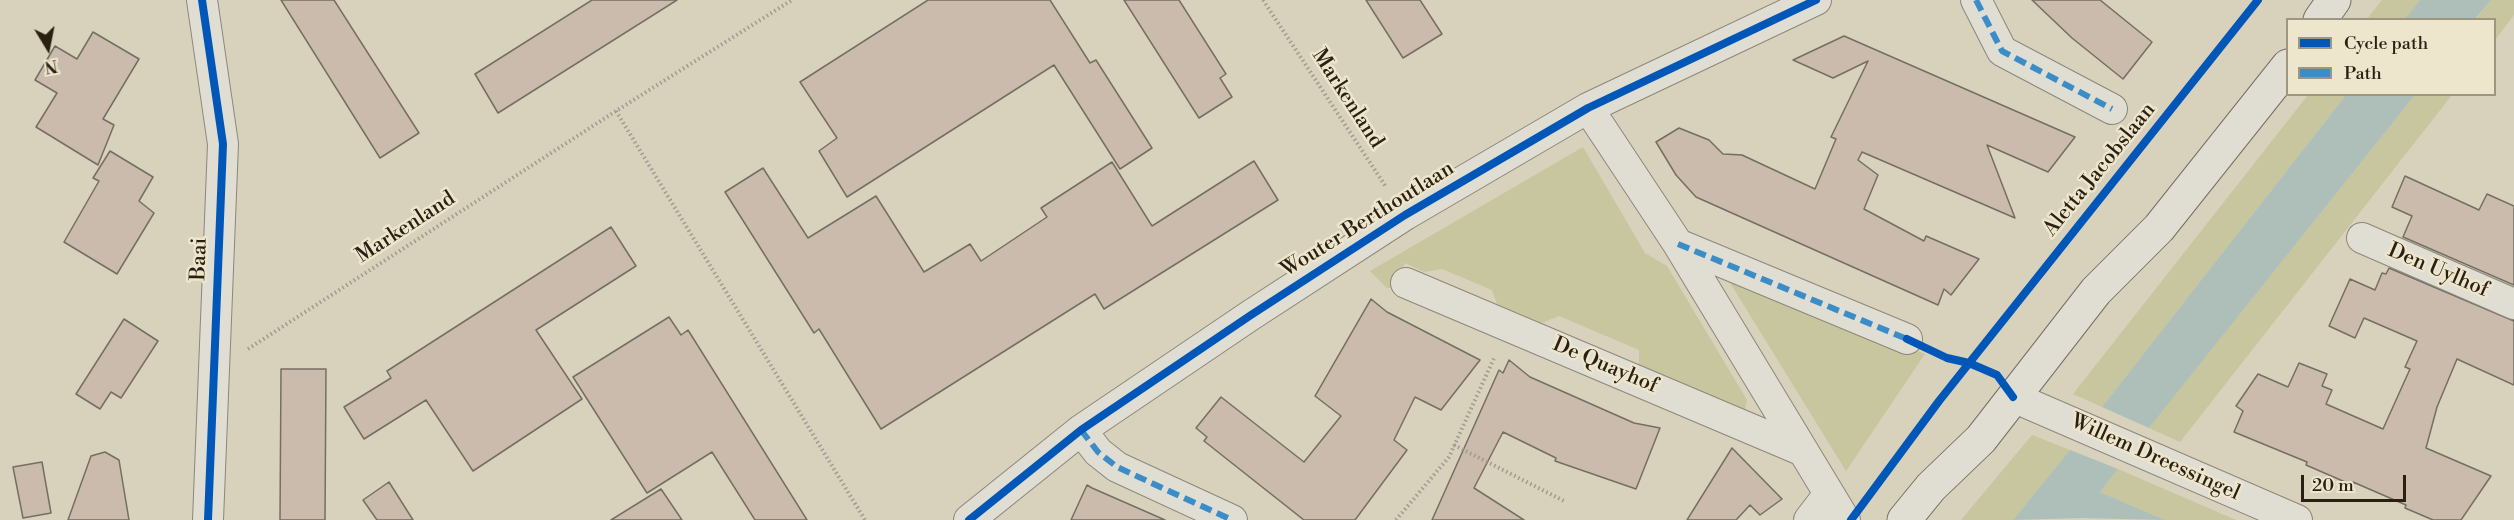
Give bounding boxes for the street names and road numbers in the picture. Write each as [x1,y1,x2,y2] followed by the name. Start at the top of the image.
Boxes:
[1306,45,1388,153] street label: Markenland
[2038,98,2162,242] street label: Aletta Jacobslaan
[1277,156,1459,284] street label: Wouter Berthoutlaan
[352,187,460,269] street label: Markenland
[187,237,213,281] street label: Baai
[2384,238,2492,304] street label: Den Uylhof
[1549,333,1661,399] street label: De Quayhof
[2066,409,2244,507] street label: Willem Dreessingel

